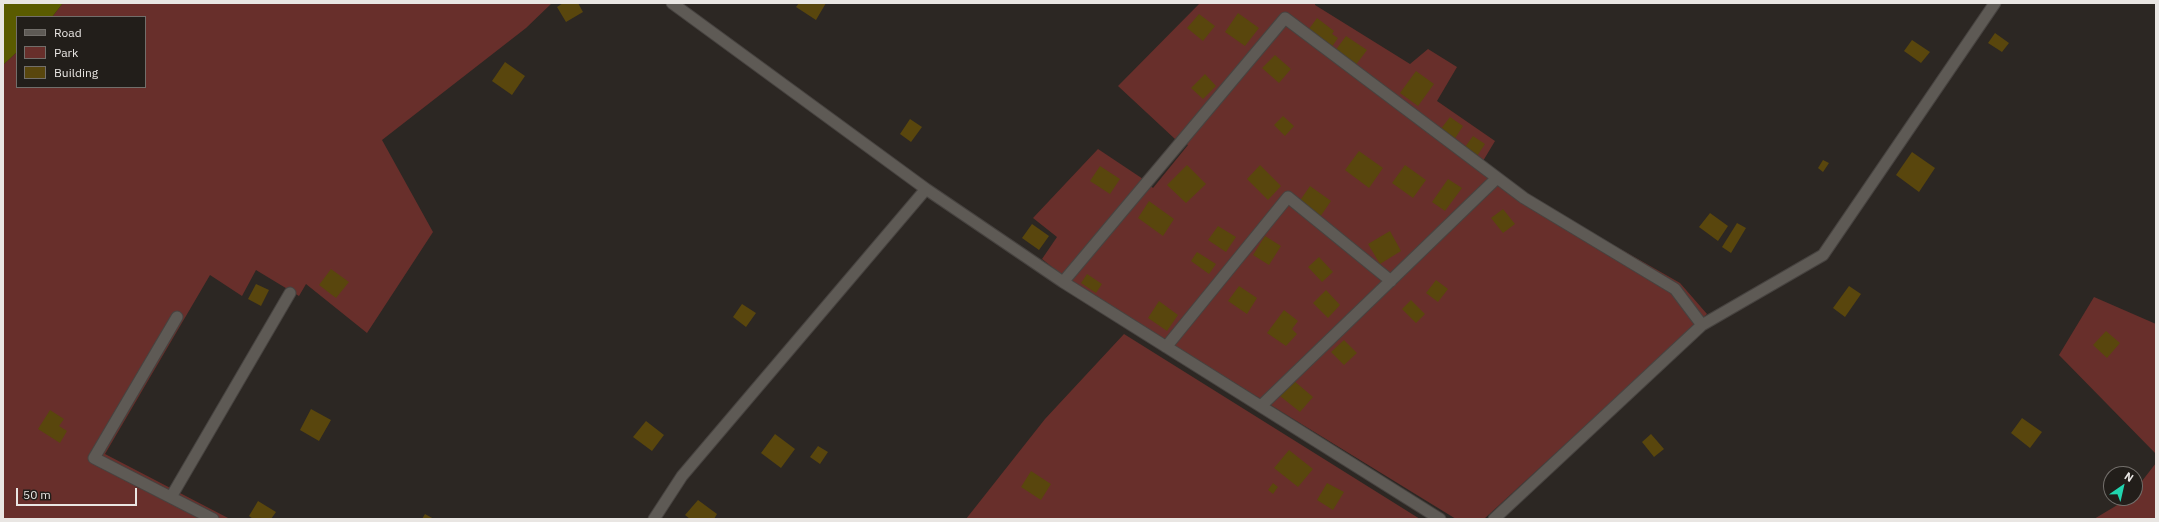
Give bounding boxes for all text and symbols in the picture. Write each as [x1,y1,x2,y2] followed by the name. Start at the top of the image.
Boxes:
[16,16,146,88] legend
[54,25,82,40] text: Road
[54,45,78,60] text: Park
[54,65,98,80] text: Building
[2103,466,2143,506] north arrow
[2122,469,2136,485] text: N
[18,480,139,506] scale bar
[23,487,51,502] text: 50 m

